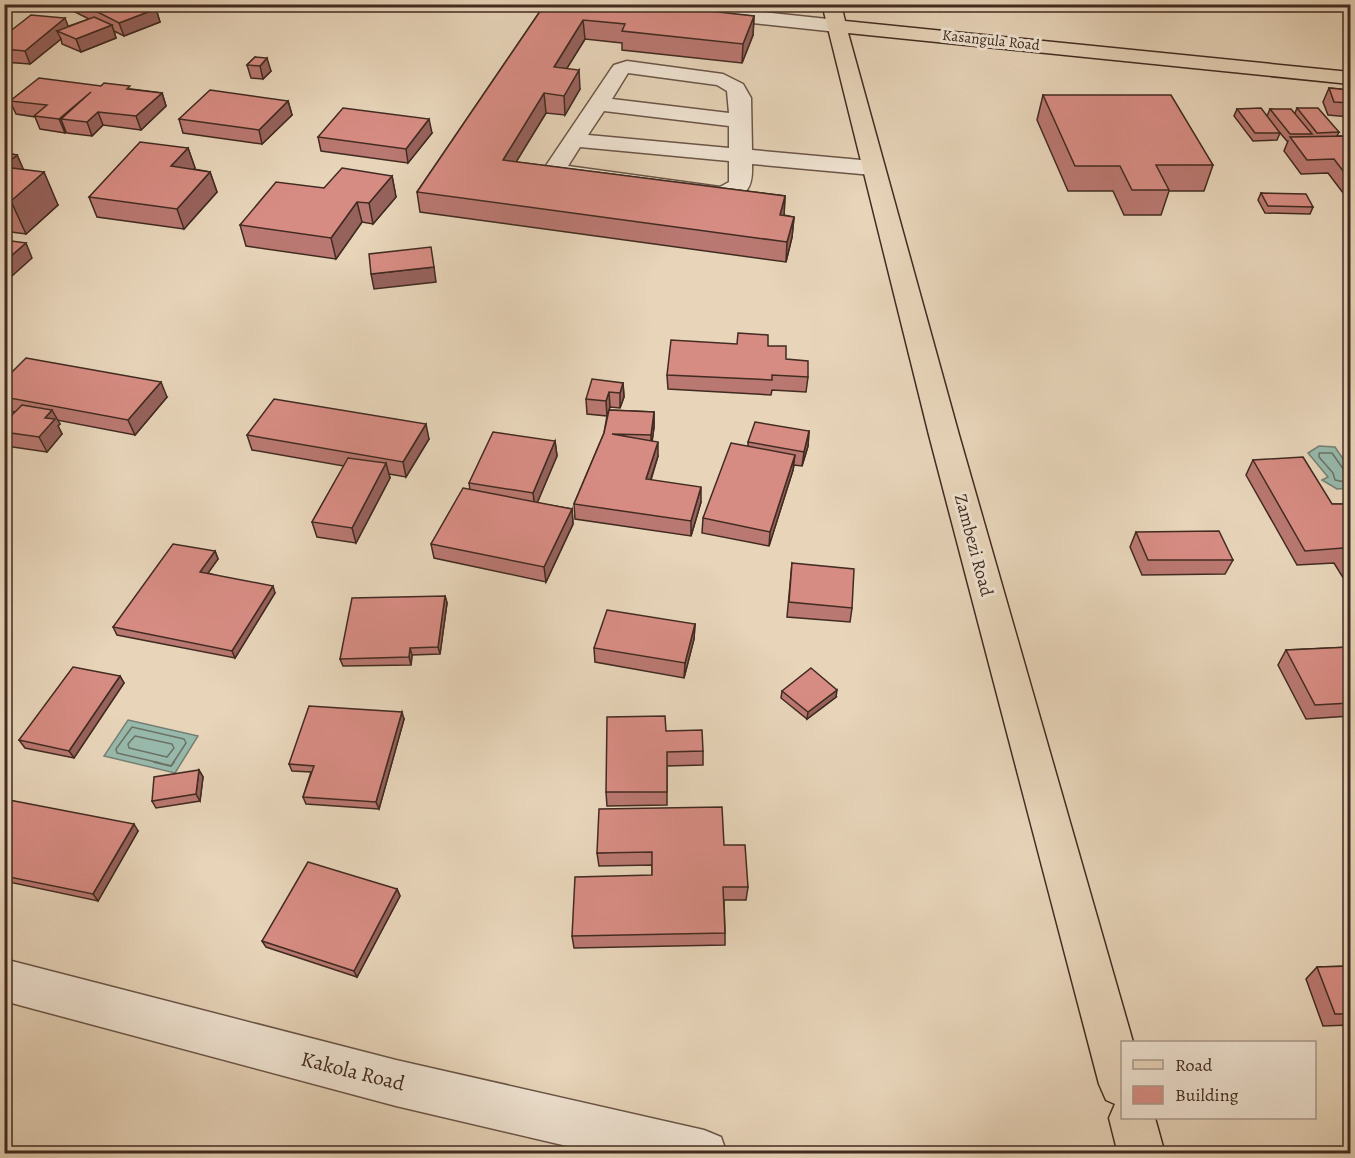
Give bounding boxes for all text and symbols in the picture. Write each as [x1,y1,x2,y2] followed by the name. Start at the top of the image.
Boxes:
[941,25,1042,55] street label: Kasangula Road
[949,491,999,599] street label: Zambezi Road
[1121,1041,1316,1119] legend
[298,1045,409,1098] street label: Kakola Road
[1175,1053,1213,1077] text: Road
[1175,1083,1239,1107] text: Building

